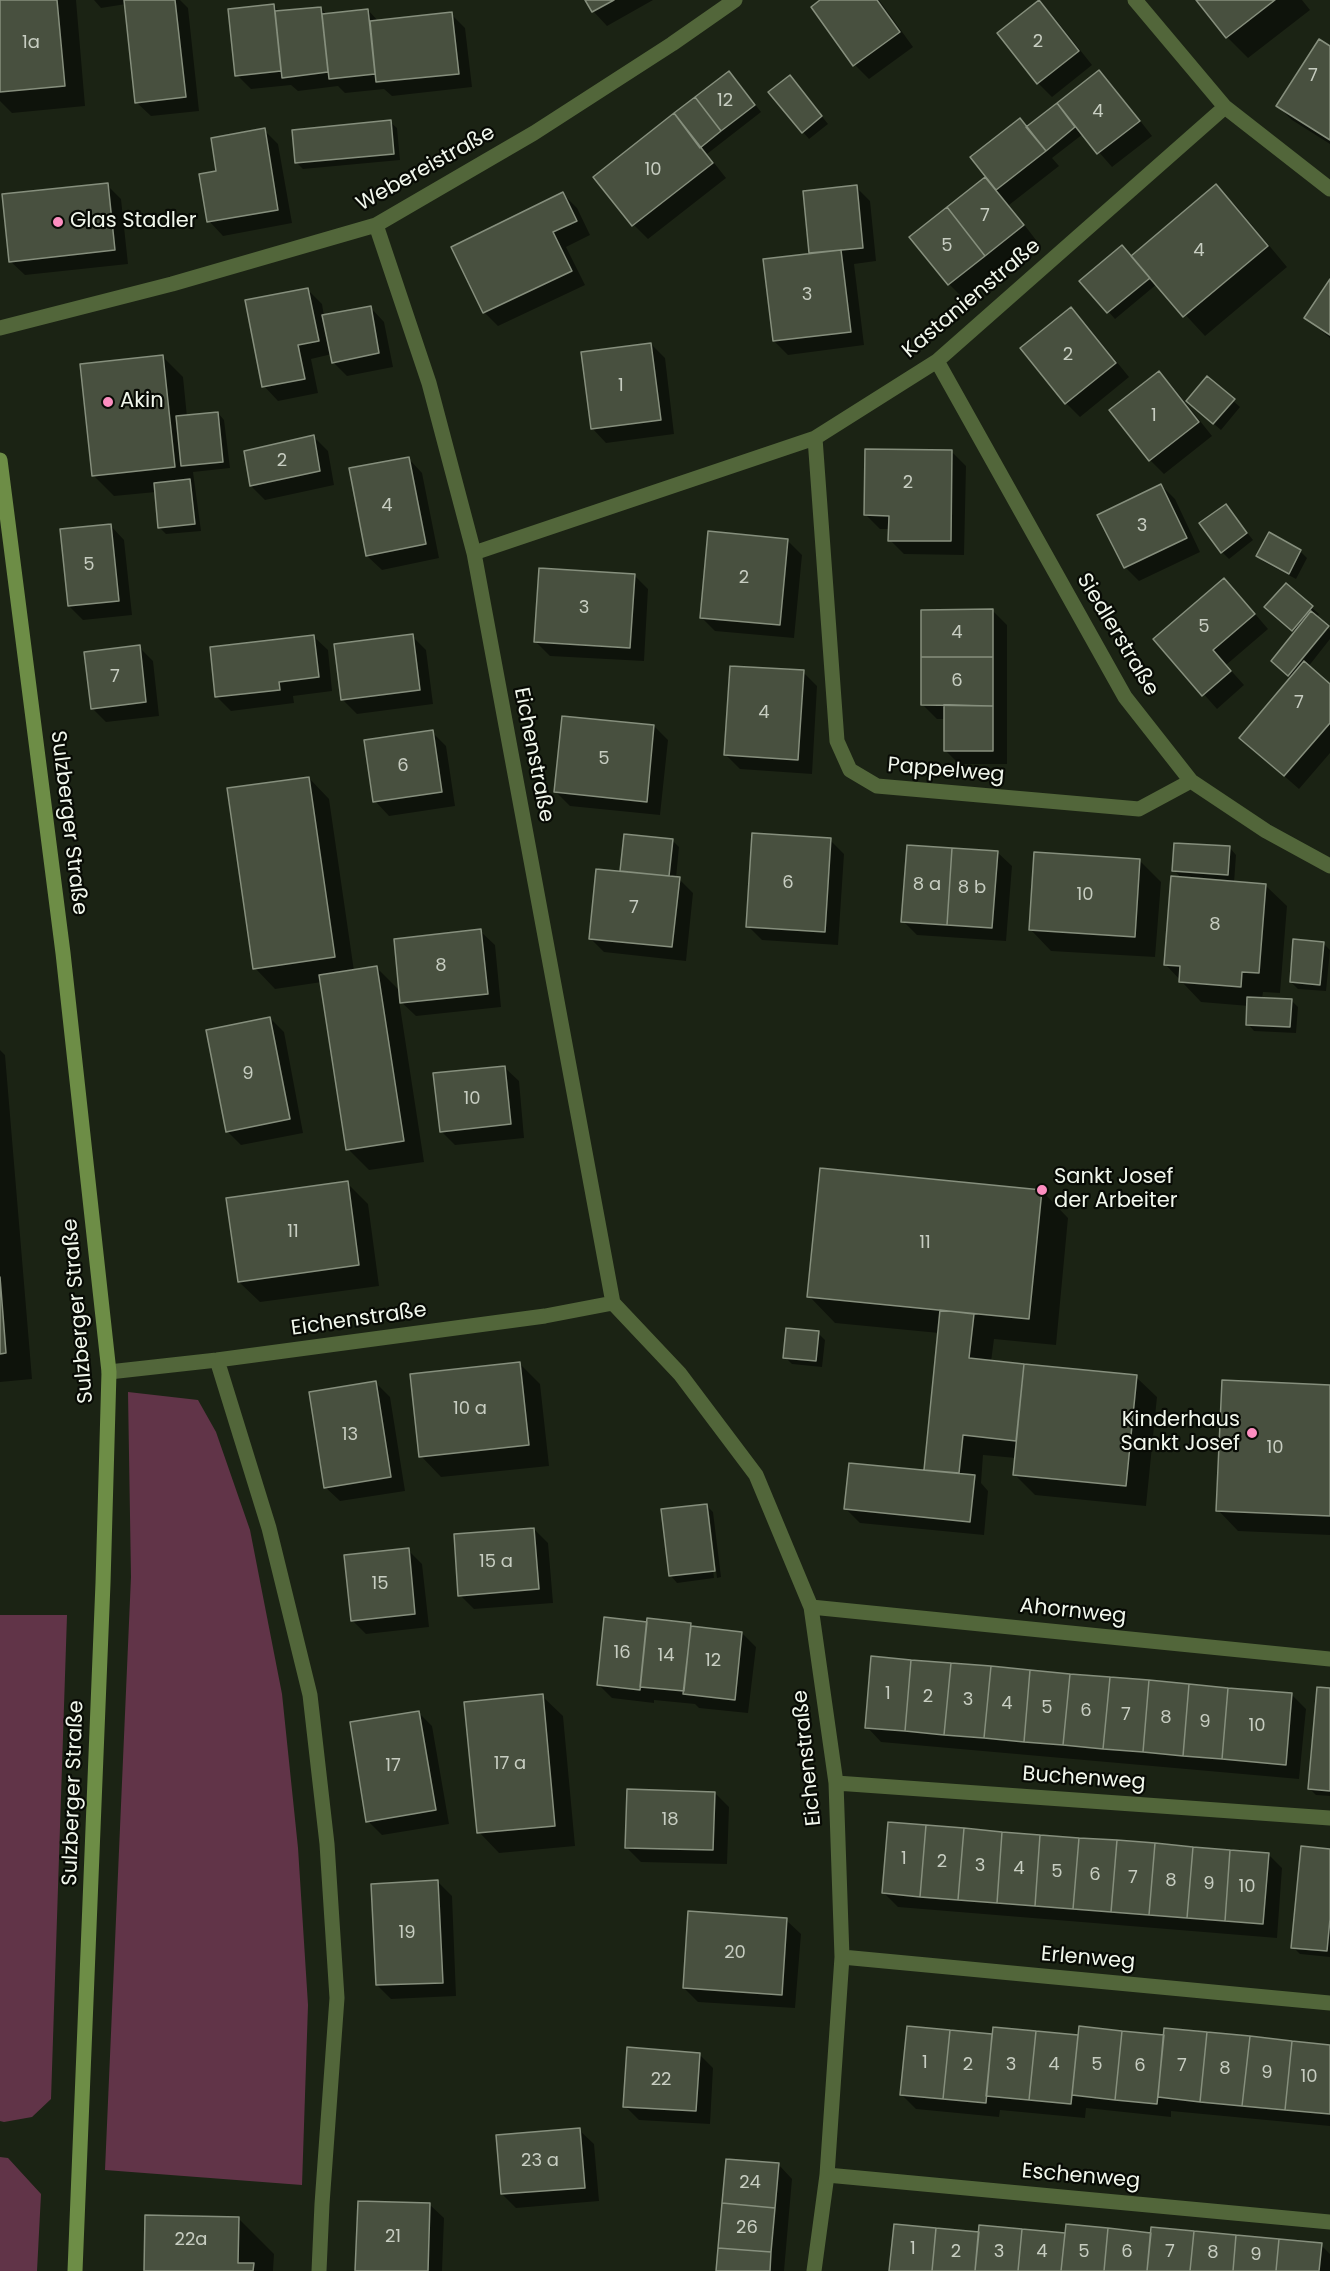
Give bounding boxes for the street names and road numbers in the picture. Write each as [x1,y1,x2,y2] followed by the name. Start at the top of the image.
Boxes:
[352,120,500,218] street label: Webereistraße
[898,234,1046,364] street label: Kastanienstraße
[1070,569,1164,701] street label: Siedlerstraße
[508,686,558,824] street label: Eichenstraße
[44,729,92,917] street label: Sulzberger Straße
[886,753,1006,789] street label: Pappelweg
[58,1217,100,1405] street label: Sulzberger Straße
[290,1298,428,1342] street label: Eichenstraße
[1019,1594,1127,1630] street label: Ahornweg
[788,1689,828,1827] street label: Eichenstraße
[58,1700,90,1886] street label: Sulzberger Straße
[1022,1762,1146,1796] street label: Buchenweg
[1040,1942,1136,1976] street label: Erlenweg
[1021,2159,1141,2195] street label: Eschenweg

